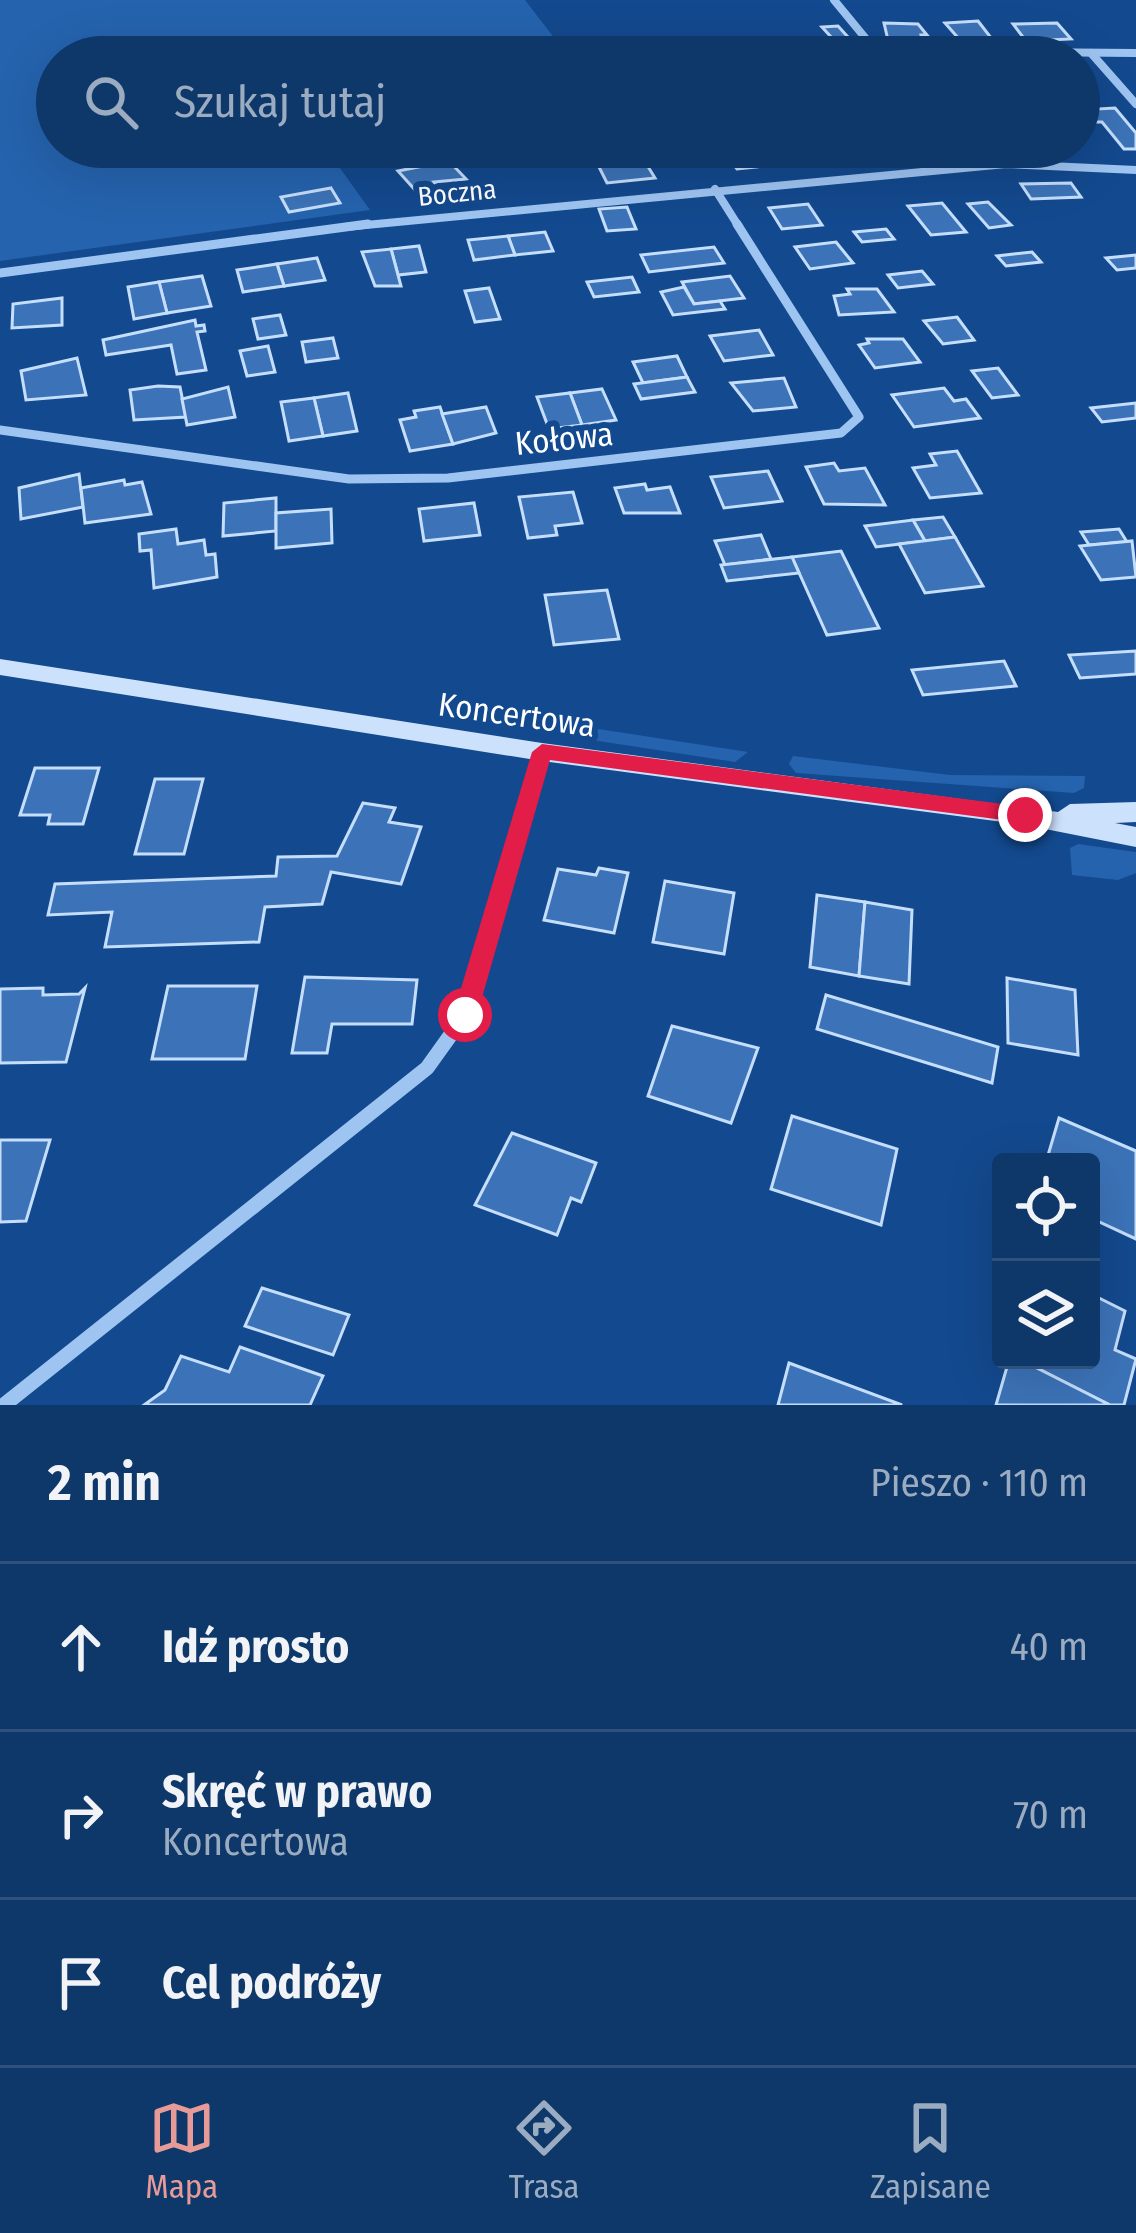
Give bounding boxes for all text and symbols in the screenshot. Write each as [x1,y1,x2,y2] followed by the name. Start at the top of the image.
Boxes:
[36,36,1100,168] search box
[78,69,144,135] icon: search
[174,75,386,129] text: Szukaj tutaj
[416,173,498,213] street label: Boczna
[513,414,615,464] street label: Kołowa
[436,684,598,746] street label: Koncertowa
[998,788,1052,842] route end
[438,988,492,1042] route start
[992,1153,1100,1369] map controls
[992,1153,1100,1261] button: locate
[992,1261,1100,1369] button: layers
[48,1452,161,1514] text: 2 min
[870,1460,1088,1506] text: Pieszo · 110 m
[48,1614,114,1680] icon: ahead
[162,1620,349,1674] text: Idź prosto
[1010,1624,1088,1670] text: 40 m
[162,1765,432,1819] text: Skręć w prawo
[48,1782,114,1848] icon: right
[1013,1792,1088,1838] text: 70 m
[162,1819,349,1865] text: Koncertowa
[48,1950,114,2016] icon: arrive
[162,1956,381,2010] text: Cel podróży
[145,2095,218,2207] tab: Mapa
[509,2095,579,2207] tab: Trasa
[870,2095,991,2207] tab: Zapisane

